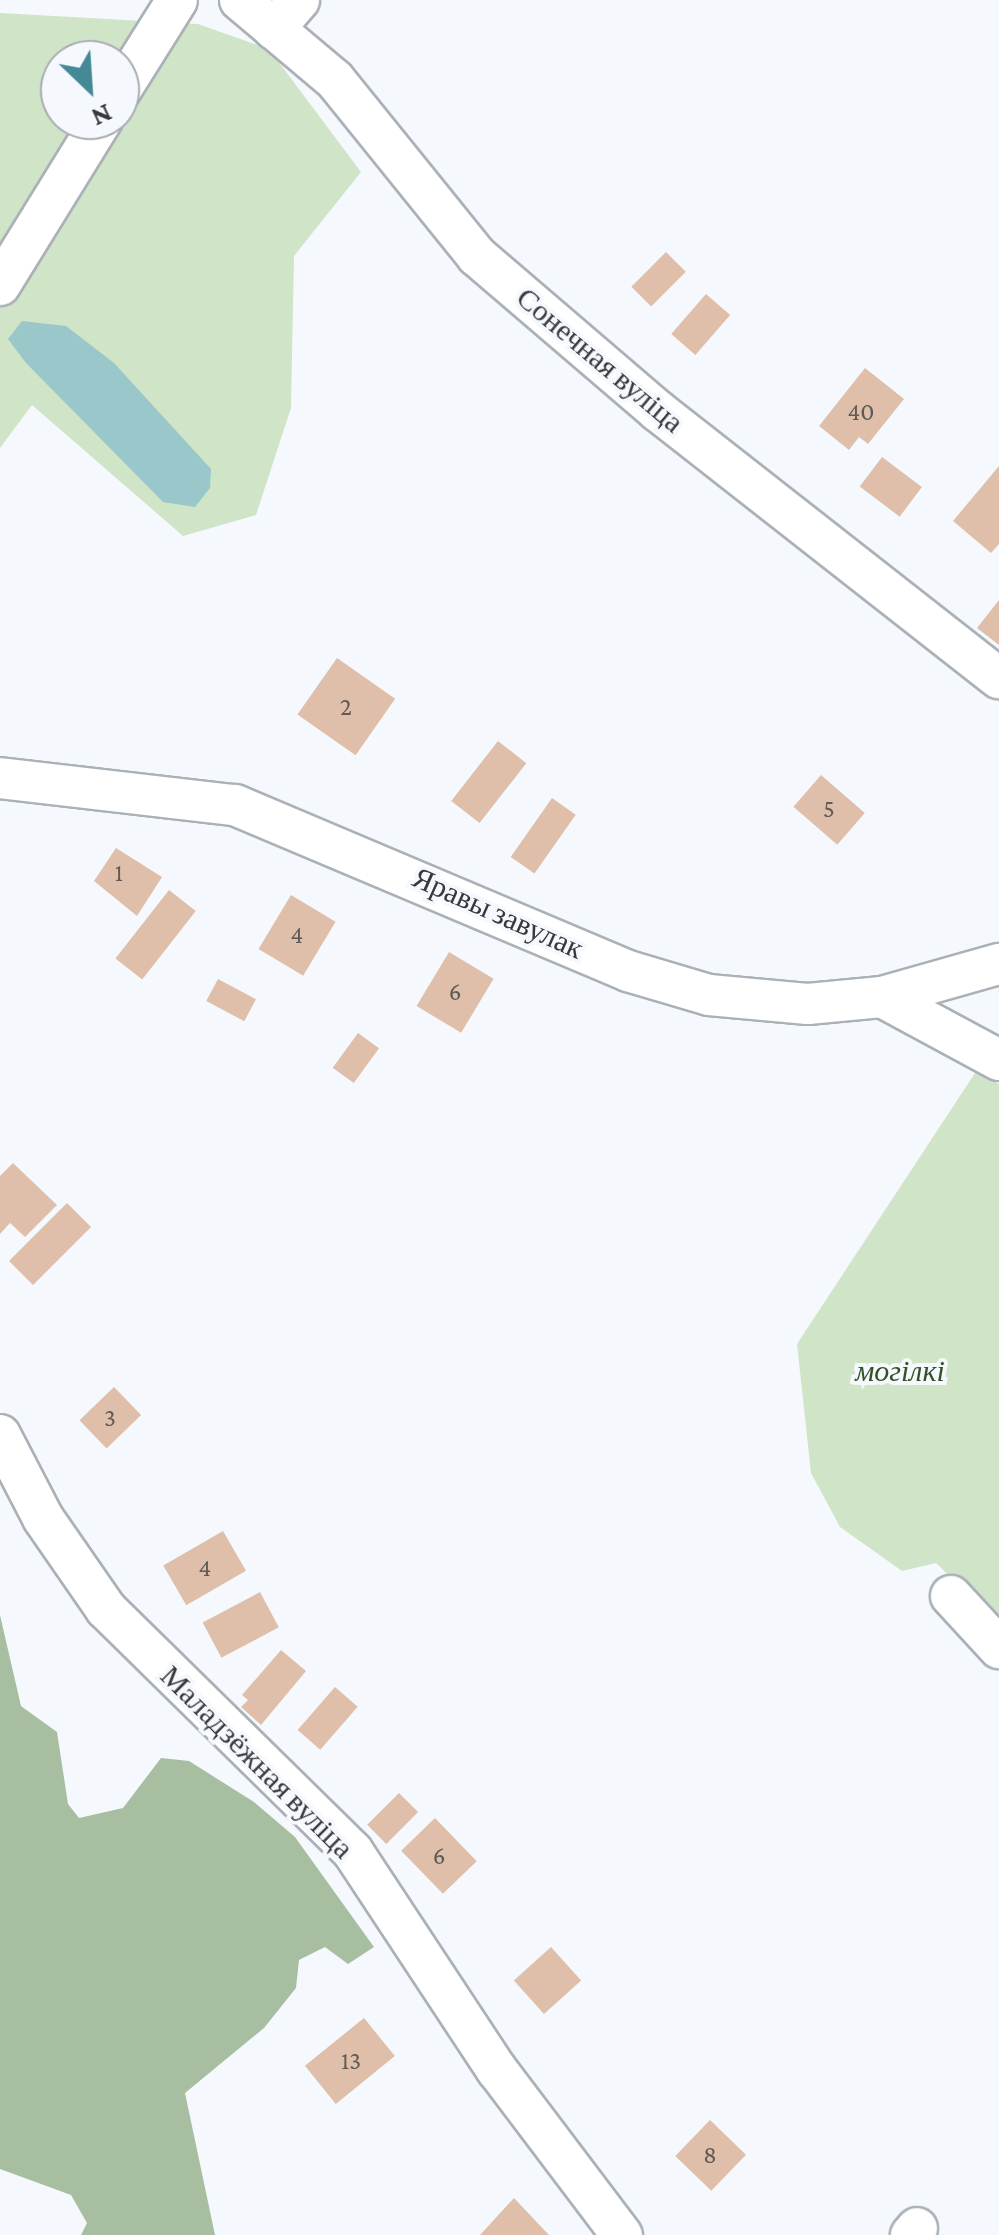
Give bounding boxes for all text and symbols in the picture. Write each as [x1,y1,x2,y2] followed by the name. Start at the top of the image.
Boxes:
[40,40,140,140] north arrow
[87,98,117,134] text: N
[509,280,691,440] street label: Сонечная вуліца
[848,397,874,427] house number: 40
[340,692,352,722] house number: 2
[823,794,835,824] house number: 5
[115,858,123,888] house number: 1
[407,859,589,967] street label: Яравы завулак
[291,920,303,950] house number: 4
[449,977,461,1007] house number: 6
[855,1353,945,1389] park label: могілкі
[104,1403,116,1433] house number: 3
[199,1553,211,1583] house number: 4
[153,1658,361,1866] street label: Маладзёжная вуліца
[433,1841,445,1871] house number: 6
[341,2046,361,2076] house number: 13
[703,2140,717,2170] house number: 8

